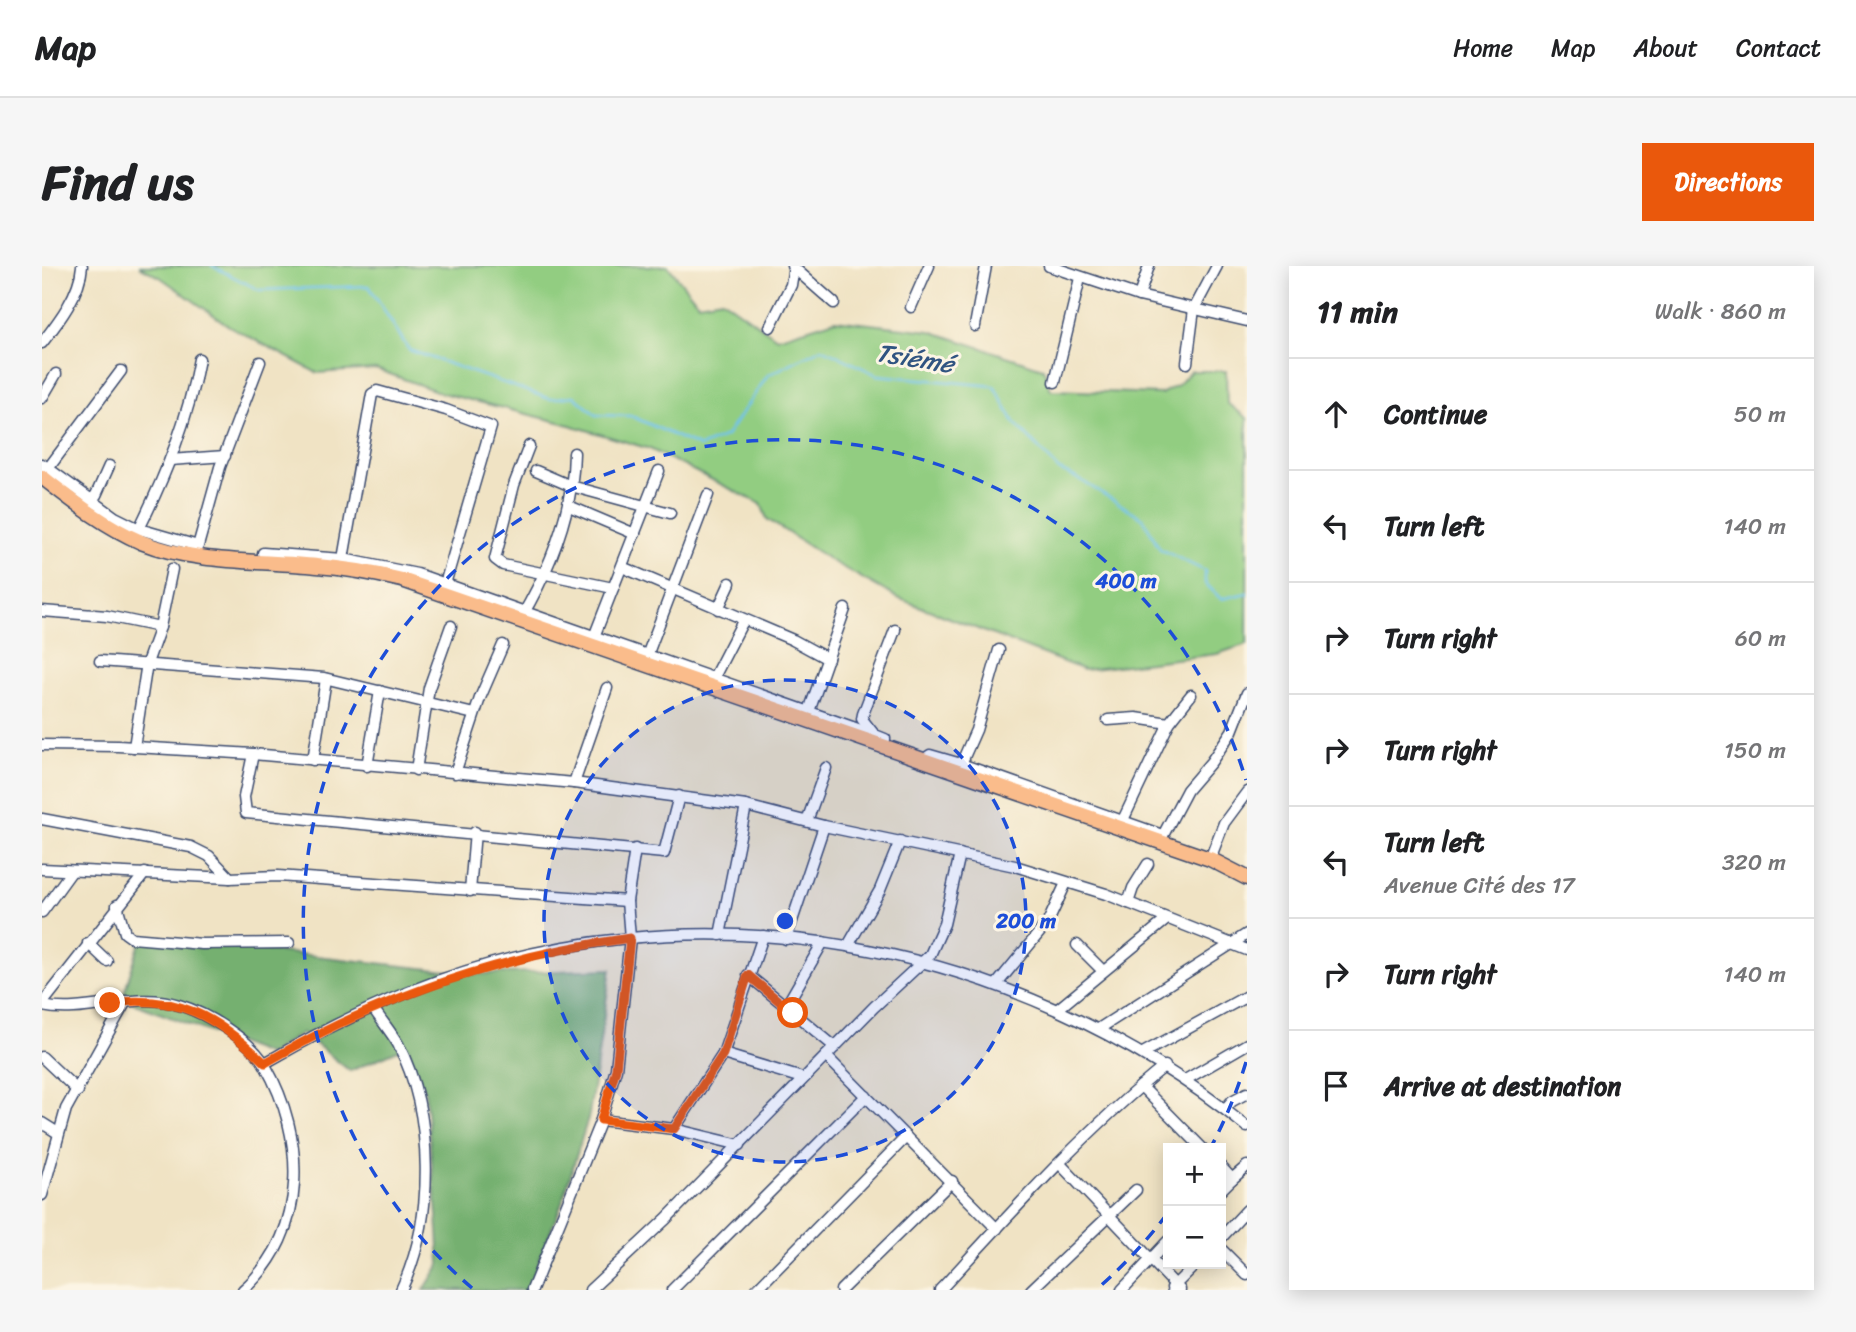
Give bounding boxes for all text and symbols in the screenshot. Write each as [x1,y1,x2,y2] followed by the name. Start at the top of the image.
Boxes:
[35,19,96,77] text: Map
[1453,27,1513,69] text: Home
[1551,27,1595,69] text: Map
[1633,27,1698,69] text: About
[1736,27,1821,69] text: Contact
[42,139,194,226] text: Find us
[1642,143,1814,221] button: Directions
[1317,285,1398,339] text: 11 min
[1655,291,1786,332] text: Walk · 860 m
[873,329,962,388] water label: Tsiémé
[1384,391,1487,437] text: Continue
[1734,394,1786,435] text: 50 m
[1317,395,1355,433] icon: ahead
[1384,503,1484,549] text: Turn left
[1724,506,1786,547] text: 140 m
[1317,507,1355,545] icon: left
[1094,562,1157,600] text: 400 m
[1384,615,1497,661] text: Turn right
[1735,618,1786,659] text: 60 m
[1317,619,1355,657] icon: right
[1384,727,1497,773] text: Turn right
[1724,730,1786,771] text: 150 m
[1317,731,1355,769] icon: right
[1384,819,1484,865] text: Turn left
[1722,842,1786,883] text: 320 m
[1317,843,1355,881] icon: left
[1384,865,1575,906] text: Avenue Cité des 17
[995,902,1057,940] text: 200 m
[773,909,797,933] centre of rings
[1384,951,1497,997] text: Turn right
[1724,954,1786,995] text: 140 m
[1317,955,1355,993] icon: right
[94,987,125,1018] route end
[777,997,808,1028] route start
[1384,1063,1621,1109] text: Arrive at destination
[1317,1067,1355,1105] icon: arrive
[1163,1143,1226,1269] map controls
[1163,1143,1226,1206] button: +
[1163,1206,1226,1269] button: −

